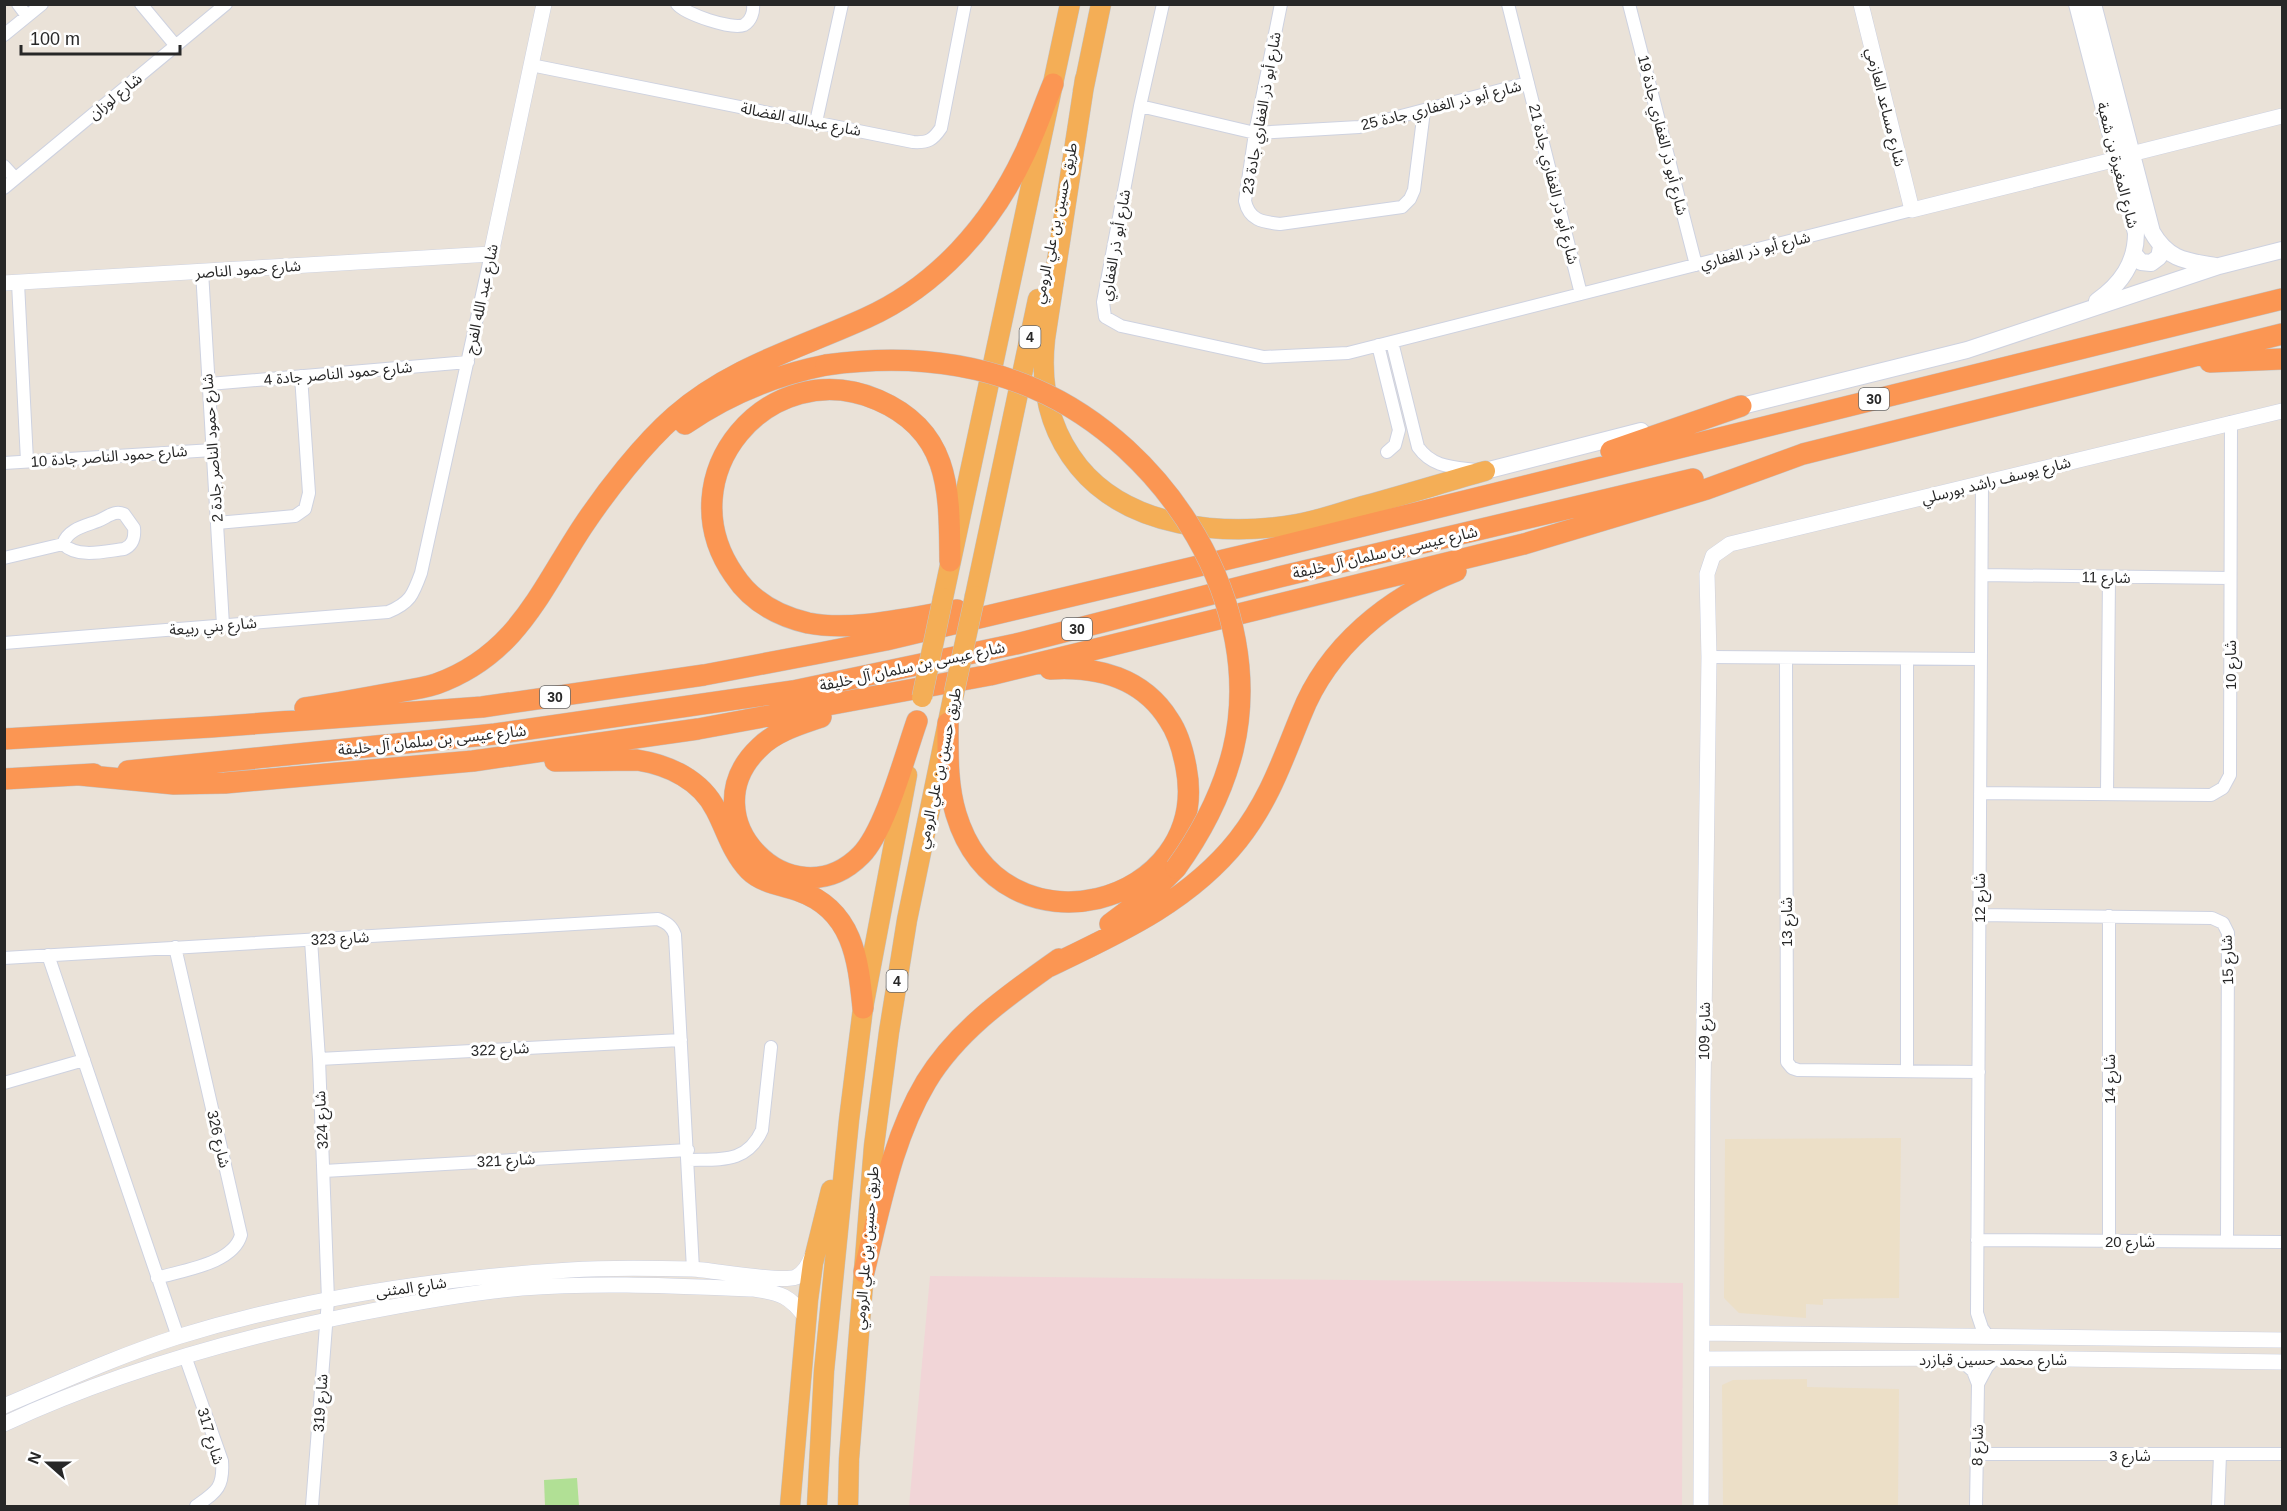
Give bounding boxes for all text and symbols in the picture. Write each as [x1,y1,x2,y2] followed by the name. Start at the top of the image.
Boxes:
[21,18,180,56] scale bar
[30,29,80,49] text: 100 m
[1238,30,1288,196] street label: شارع أبو ذر الغفاري جادة 23
[1859,46,1909,169] street label: شارع مساعد العازمي
[1631,53,1691,218] street label: شارع أبو ذر الغفاري جادة 19
[85,69,148,126] street label: شارع لوزان
[1359,77,1524,137] street label: شارع أبو ذر الغفاري جادة 25
[739,99,863,143] street label: شارع عبدالله الفضالة
[2090,100,2142,231] street label: شارع المغيرة بن شعبة
[1522,102,1582,267] street label: شارع أبو ذر الغفاري جادة 21
[1030,141,1084,306] street label: طريق حسين بن علي الرومي
[1097,188,1137,303] street label: شارع أبو ذر الغفاري
[1698,228,1813,276] street label: شارع أبو ذر الغفاري
[461,242,505,356] street label: شارع عبد الله الفرج
[194,257,302,285] street label: شارع حمود الناصر
[1020,326,1040,348] road number: 4
[263,358,413,392] street label: شارع حمود الناصر جادة 4
[198,373,230,523] street label: شارع حمود الناصر جادة 2
[1859,388,1889,410] road number: 30
[30,442,189,474] street label: شارع حمود الناصر جادة 10
[1919,453,2074,511] street label: شارع يوسف راشد بورسلي
[1291,522,1480,585] street label: شارع عيسى بن سلمان آل خليفة
[2081,568,2131,590] street label: شارع 11
[169,614,258,642] street label: شارع بني ربيعة
[1062,618,1092,640] road number: 30
[818,638,1007,698] street label: شارع عيسى بن سلمان آل خليفة
[2222,640,2243,690] street label: شارع 10
[540,686,570,708] road number: 30
[914,686,968,851] street label: طريق حسين بن علي الرومي
[337,722,528,762] street label: شارع عيسى بن سلمان آل خليفة
[1971,873,1992,923] street label: شارع 12
[1778,897,1799,947] street label: شارع 13
[310,928,370,952] street label: شارع 323
[2218,934,2240,985] street label: شارع 15
[886,970,908,992] road number: 4
[1695,1001,1717,1060] street label: شارع 109
[470,1039,530,1063] street label: شارع 322
[2101,1054,2122,1104] street label: شارع 14
[311,1090,335,1150] street label: شارع 324
[200,1109,234,1171] street label: شارع 326
[476,1150,536,1174] street label: شارع 321
[850,1165,885,1331] street label: طريق حسين بن علي الرومي
[2105,1233,2155,1254] street label: شارع 20
[375,1274,448,1304] street label: شارع المثنى
[1919,1351,2067,1372] street label: شارع محمد حسين قبازرد
[309,1373,335,1433] street label: شارع 319
[191,1406,228,1468] street label: شارع 317
[1968,1424,1990,1466] street label: شارع 8
[18,1433,78,1493] north arrow
[2109,1447,2151,1468] street label: شارع 3
[24,1449,44,1466] text: N

